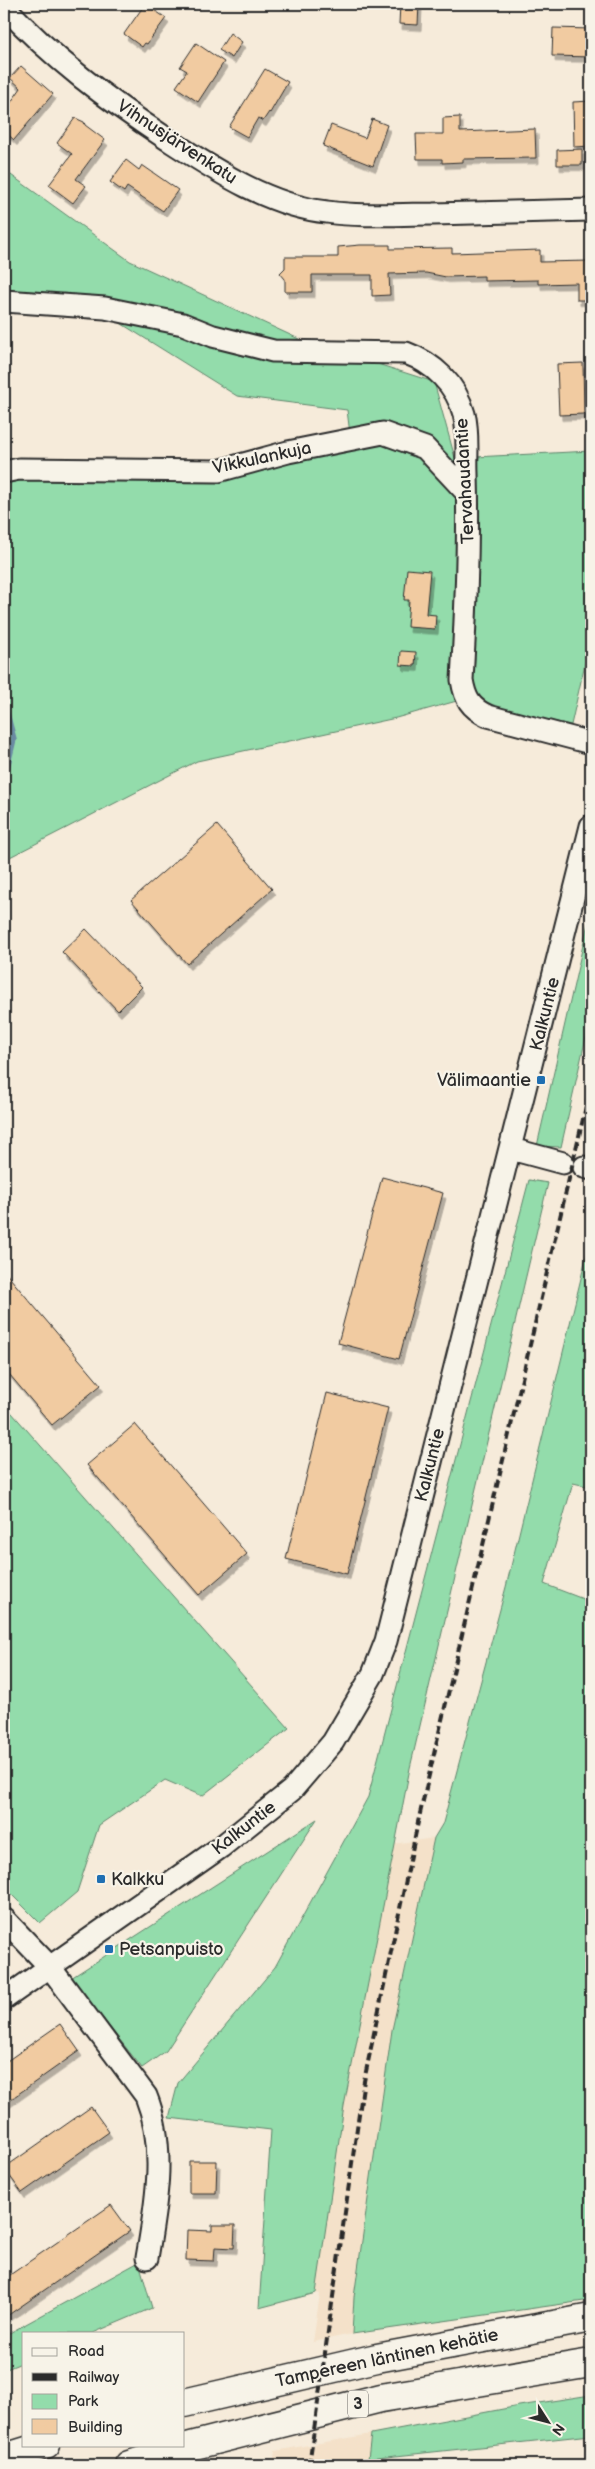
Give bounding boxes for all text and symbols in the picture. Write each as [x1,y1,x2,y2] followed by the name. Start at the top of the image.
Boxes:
[113,95,241,189] street label: Vihnusjärvenkatu
[451,417,479,544] street label: Tervahaudantie
[211,437,313,479] street label: Vikkulankuja
[526,975,564,1053] street label: Kalkuntie
[437,1070,531,1091] place label: Välimaantie
[535,1074,547,1086] marker: Välimaantie
[411,1426,449,1504] street label: Kalkuntie
[208,1796,280,1859] street label: Kalkuntie
[111,1869,164,1890] place label: Kalkku
[95,1873,107,1885] marker: Kalkku
[119,1939,224,1960] place label: Petsanpuisto
[103,1943,115,1955] marker: Petsanpuisto
[274,2324,501,2392] street label: Tampereen läntinen kehätie
[22,2332,185,2446] legend
[68,2342,104,2361] text: Road
[68,2368,119,2387] text: Railway
[348,2390,368,2418] road number: 3
[68,2392,99,2411] text: Park
[522,2396,572,2446] north arrow
[68,2418,123,2437] text: Building
[548,2420,568,2439] text: N

